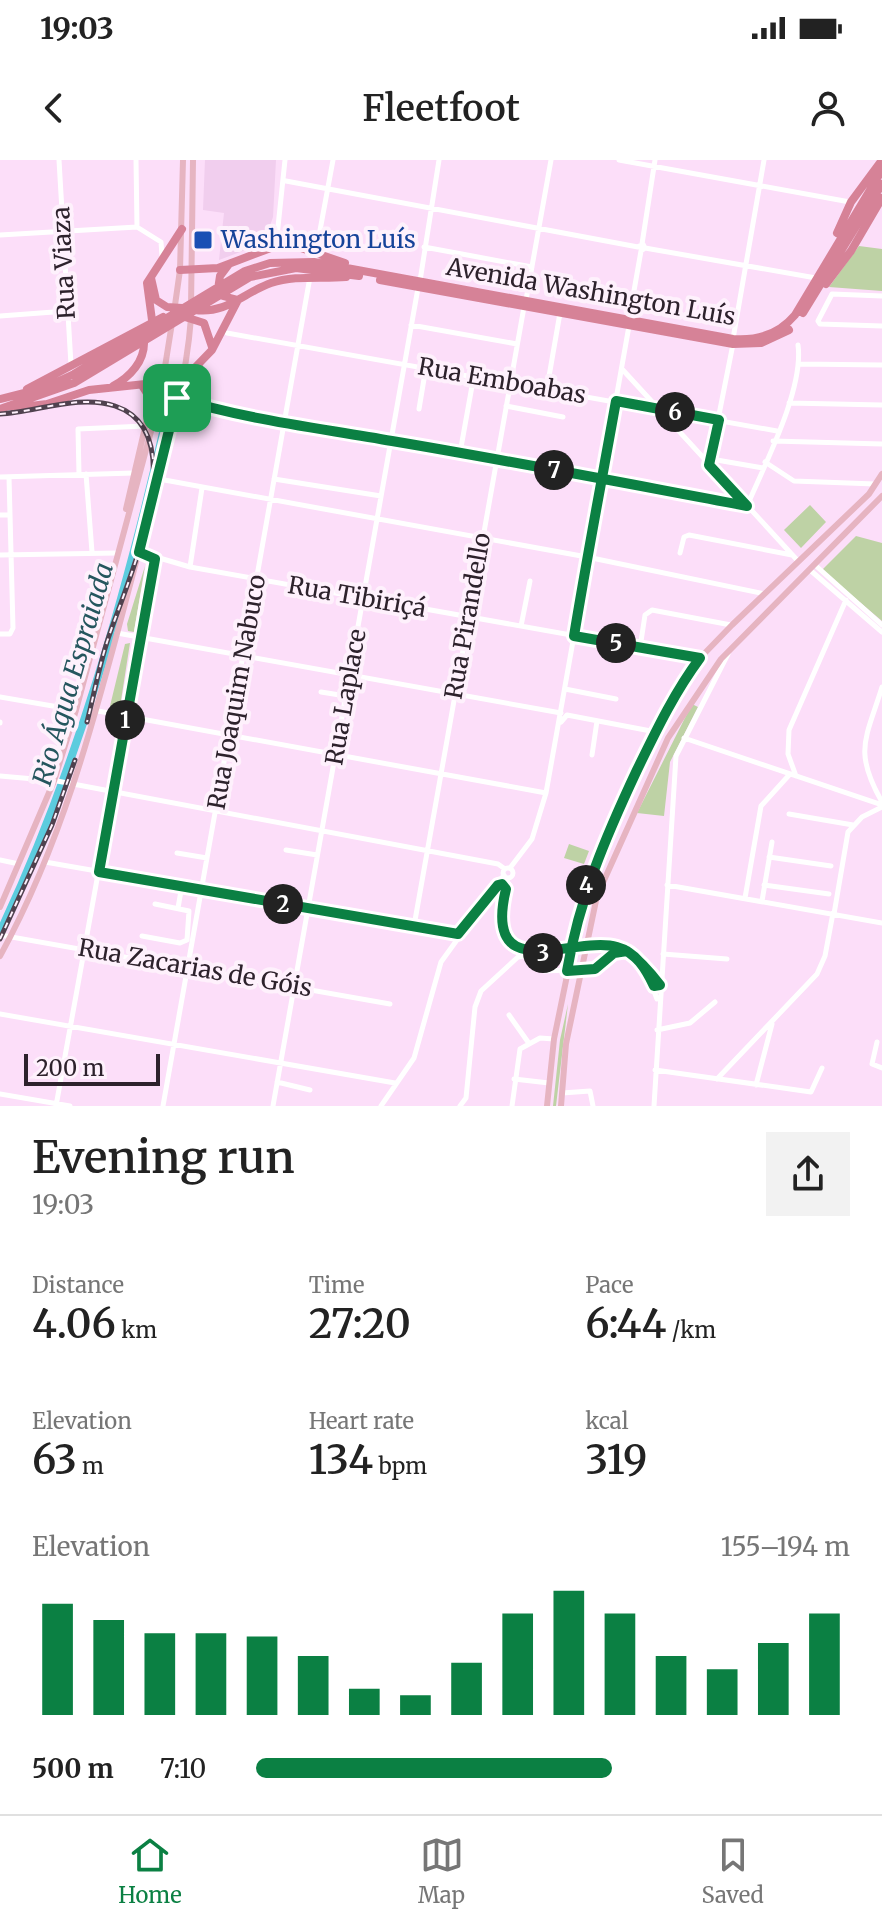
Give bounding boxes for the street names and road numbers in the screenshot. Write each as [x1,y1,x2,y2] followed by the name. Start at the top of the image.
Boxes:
[45,206,82,320] street label: Rua Viaza
[443,251,738,332] street label: Avenida Washington Luís
[416,350,589,411] street label: Rua Emboabas
[438,530,497,701] street label: Rua Pirandello
[286,569,429,624] street label: Rua Tibiriçá
[201,572,272,812] street label: Rua Joaquim Nabuco
[318,626,373,767] street label: Rua Laplace
[76,932,315,1003] street label: Rua Zacarias de Góis

